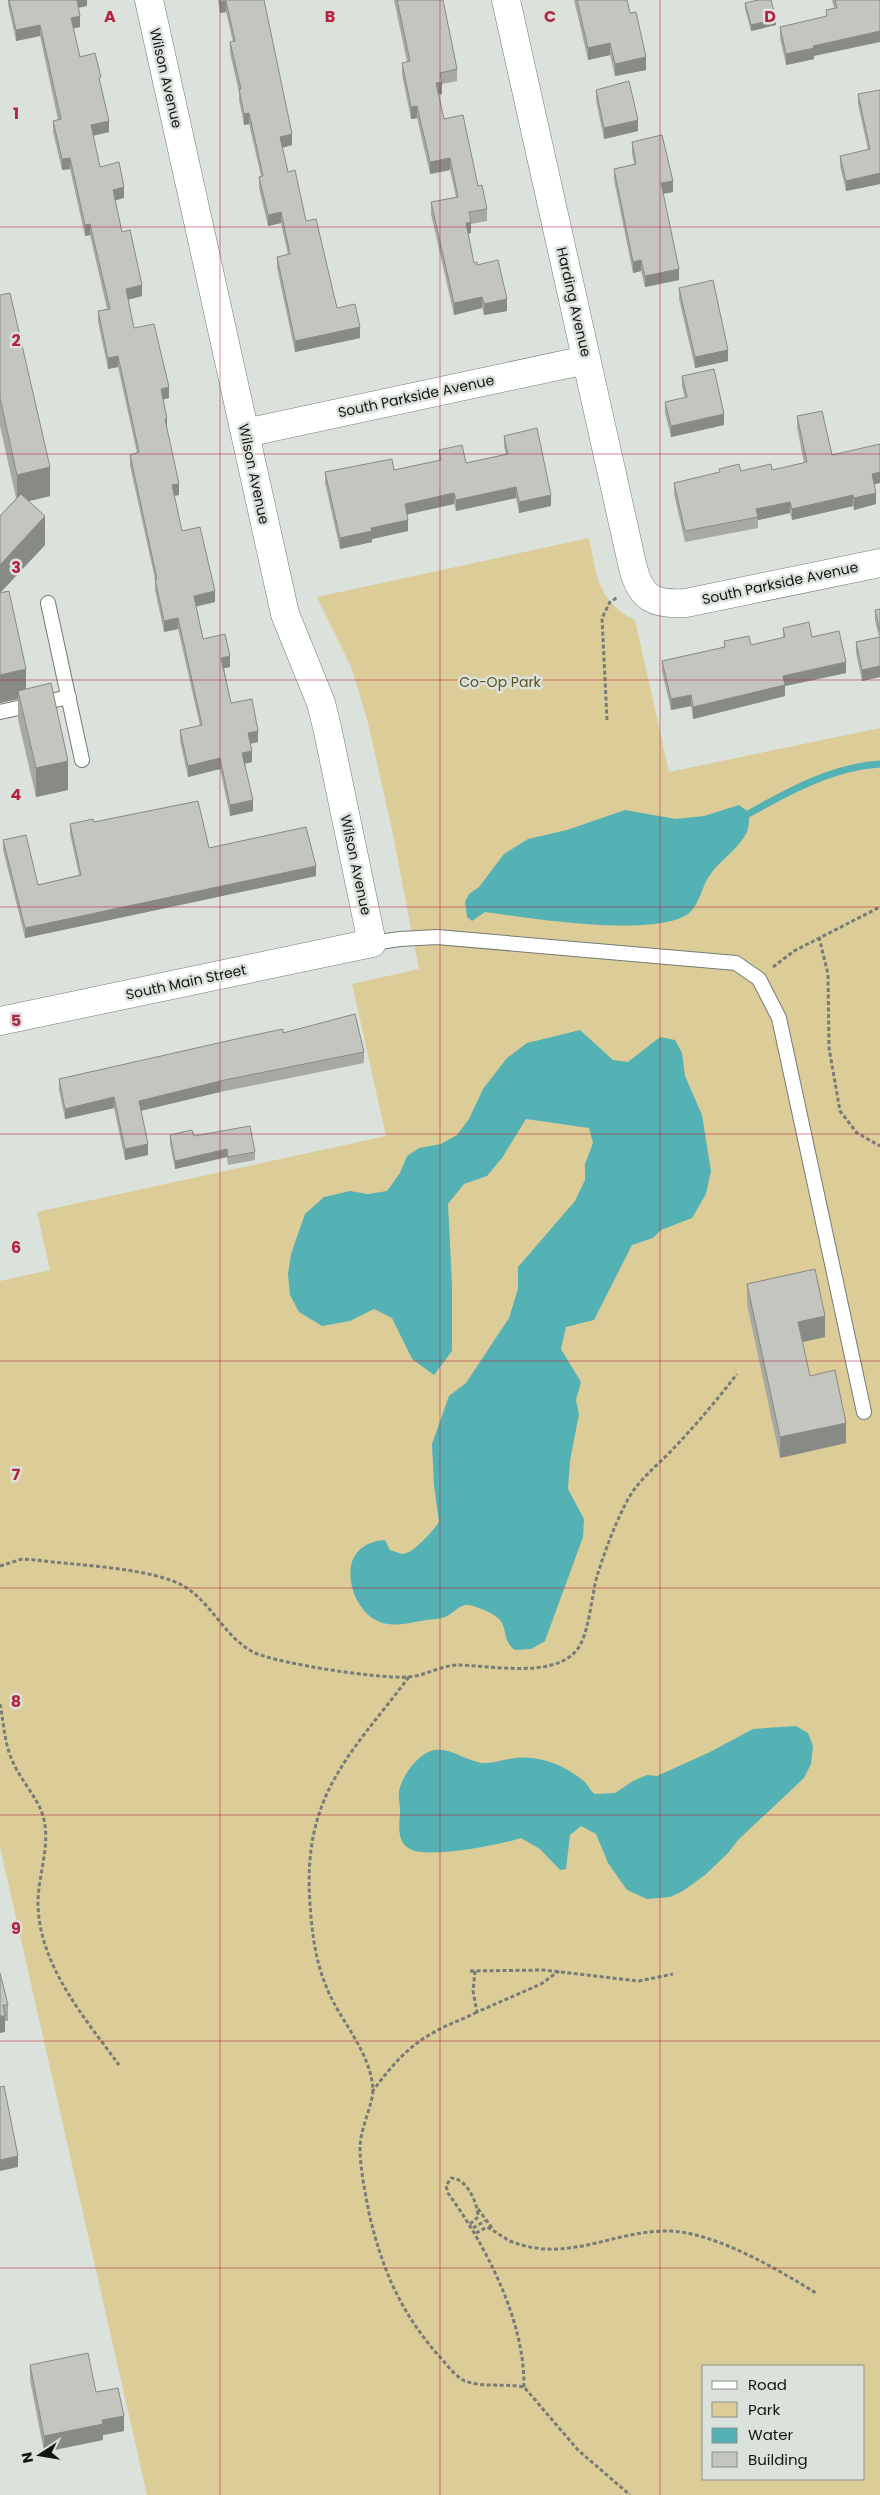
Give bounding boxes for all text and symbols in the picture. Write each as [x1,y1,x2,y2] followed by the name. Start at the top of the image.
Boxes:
[104,5,116,28] text: A
[325,5,335,28] text: B
[544,5,556,28] text: C
[764,5,776,28] text: D
[145,26,187,130] street label: Wilson Avenue
[13,102,19,125] text: 1
[552,245,596,359] street label: Harding Avenue
[11,329,21,352] text: 2
[336,370,496,422] street label: South Parkside Avenue
[234,422,274,526] street label: Wilson Avenue
[11,556,21,579] text: 3
[700,557,860,609] street label: South Parkside Avenue
[459,672,542,692] park label: Co-Op Park
[11,783,22,806] text: 4
[336,813,376,917] street label: Wilson Avenue
[124,959,248,1005] street label: South Main Street
[11,1009,21,1032] text: 5
[11,1236,21,1259] text: 6
[12,1463,21,1486] text: 7
[11,1690,21,1713] text: 8
[11,1917,21,1940] text: 9
[702,2365,865,2480] legend
[748,2374,787,2395] text: Road
[748,2399,780,2420] text: Park
[748,2424,794,2445] text: Water
[15,2430,65,2480] north arrow
[748,2449,808,2470] text: Building
[16,2450,38,2465] text: N

